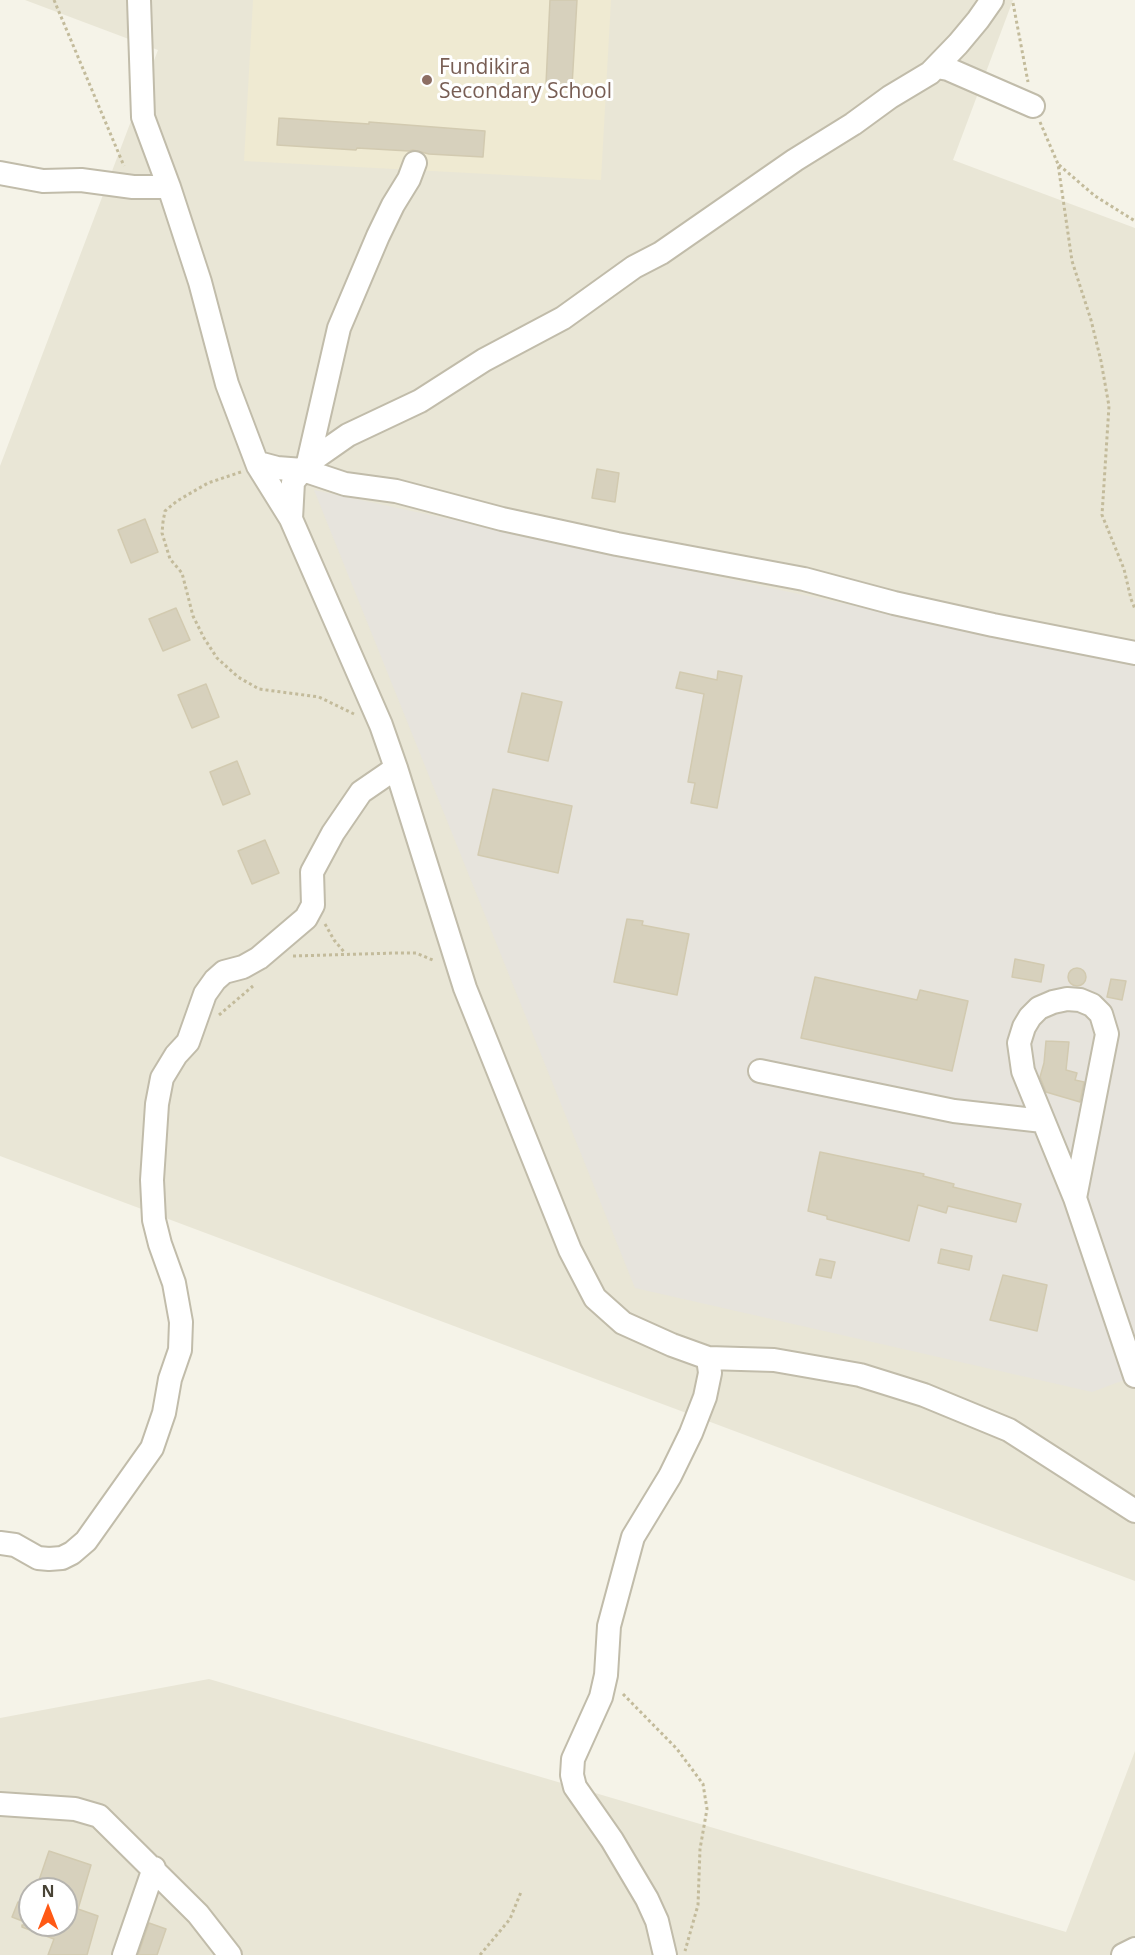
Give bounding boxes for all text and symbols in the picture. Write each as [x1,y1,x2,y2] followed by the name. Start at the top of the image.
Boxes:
[439,55,612,105] place label: Fundikira Secondary School
[420,73,434,87] marker: Fundikira Secondary School
[18,1877,78,1937] north arrow
[41,1880,55,1902] text: N

